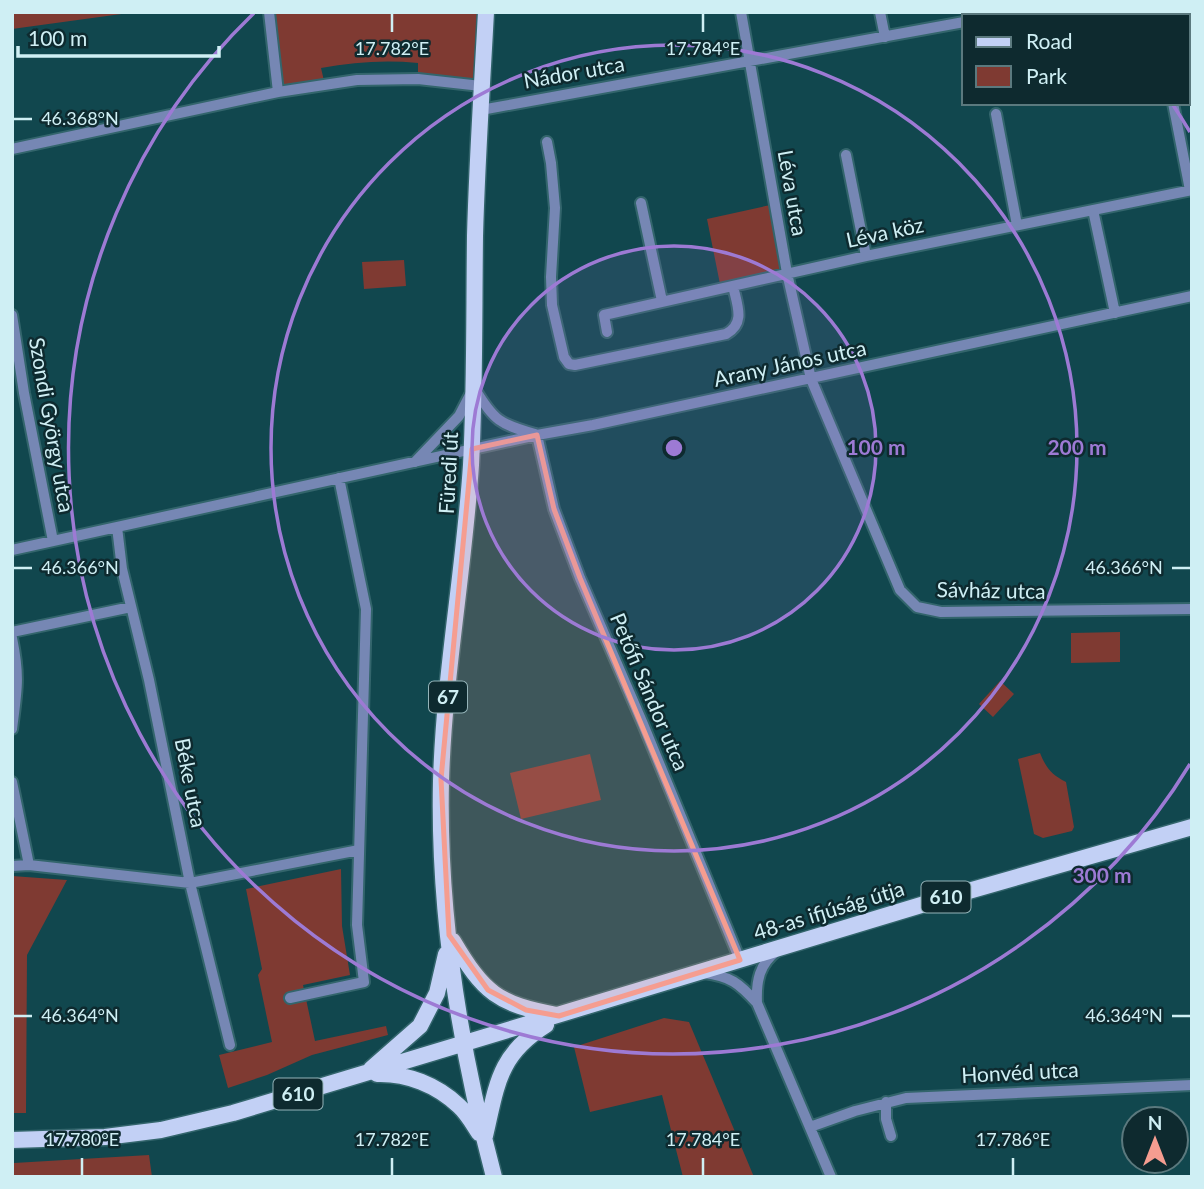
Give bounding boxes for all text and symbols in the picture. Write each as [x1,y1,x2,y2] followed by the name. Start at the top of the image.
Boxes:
[18,14,219,58] scale bar
[962,14,1190,105] legend
[28,25,87,50] text: 100 m
[1026,28,1073,53] text: Road
[355,37,429,59] text: 17.782°E
[666,37,740,59] text: 17.784°E
[521,50,626,93] street label: Nádor utca
[1026,63,1067,88] text: Park
[41,107,119,129] text: 46.368°N
[774,148,813,238] street label: Léva utca
[844,211,926,252] street label: Léva köz
[711,334,868,391] street label: Arany János utca
[25,335,80,514] street label: Szondi György utca
[433,431,462,515] street label: Füredi út
[846,434,906,459] text: 100 m
[1047,434,1107,459] text: 200 m
[662,436,686,460] centre of rings
[41,556,119,578] text: 46.366°N
[1085,556,1163,578] text: 46.366°N
[936,576,1046,603] street label: Sávház utca
[606,609,695,774] street label: Petőfi Sándor utca
[429,682,467,712] road number: 67
[171,736,212,830] street label: Béke utca
[1072,862,1132,887] text: 300 m
[750,875,907,944] street label: 48-as ifjúság útja
[922,882,970,912] road number: 610
[41,1004,119,1026] text: 46.364°N
[1085,1004,1163,1026] text: 46.364°N
[961,1056,1079,1087] street label: Honvéd utca
[274,1078,322,1110] road number: 610
[1120,1105,1190,1175] north arrow
[1148,1111,1162,1134] text: N
[45,1128,119,1150] text: 17.780°E
[355,1128,429,1150] text: 17.782°E
[666,1128,740,1150] text: 17.784°E
[976,1128,1050,1150] text: 17.786°E

